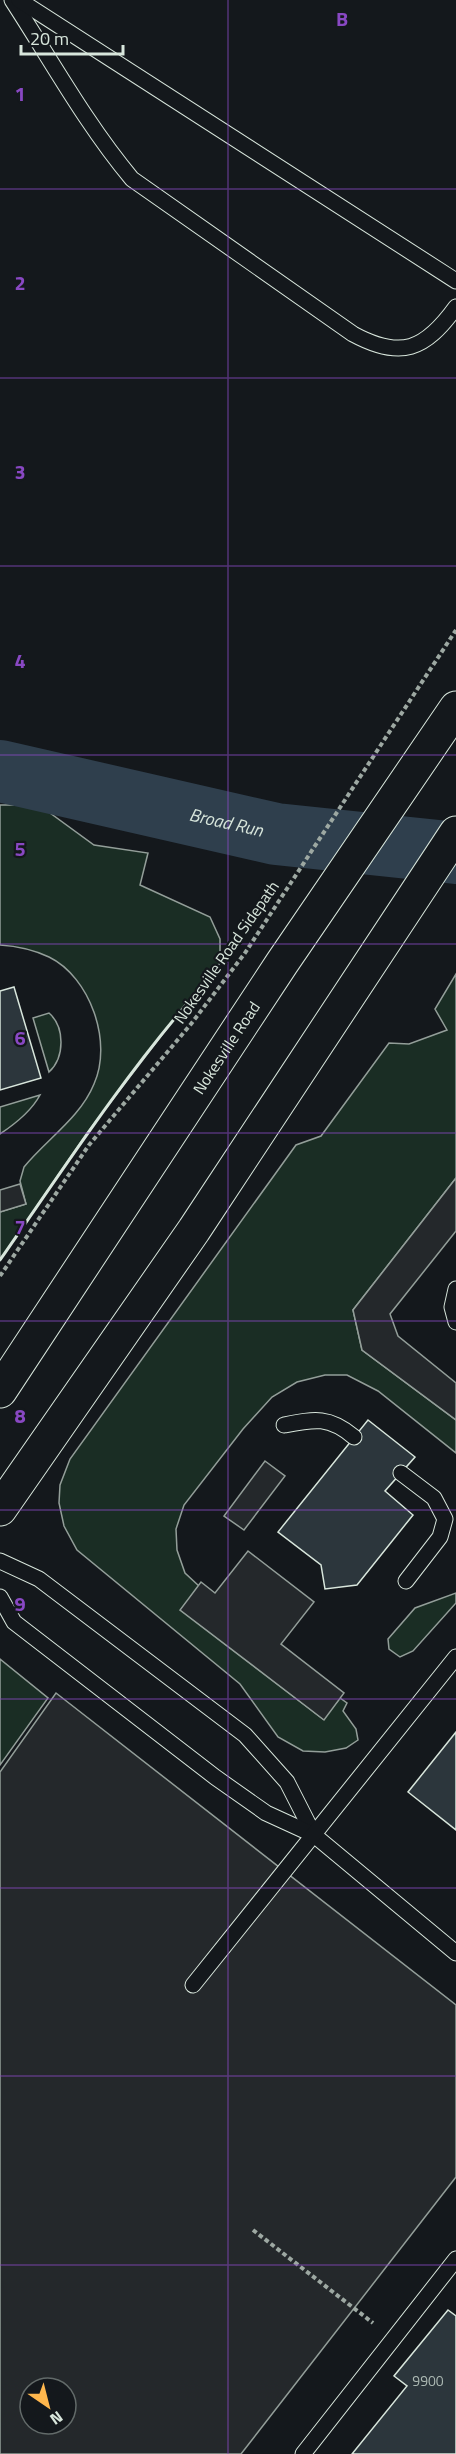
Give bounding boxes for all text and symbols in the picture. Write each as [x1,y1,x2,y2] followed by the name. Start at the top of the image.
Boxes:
[336,3,348,34] text: B
[21,18,123,56] scale bar
[30,25,69,52] text: 20 m
[14,78,26,109] text: 1
[14,267,26,298] text: 2
[14,456,26,487] text: 3
[14,645,26,676] text: 4
[187,801,267,844] water label: Broad Run
[14,833,26,864] text: 5
[167,876,285,1028] street label: Nokesville Road Sidepath
[187,997,266,1099] street label: Nokesville Road
[14,1022,26,1053] text: 6
[14,1211,26,1242] text: 7
[14,1400,26,1431] text: 8
[14,1588,26,1619] text: 9
[412,2370,444,2391] house number: 9900
[18,2376,78,2436] north arrow
[45,2405,68,2431] text: N

